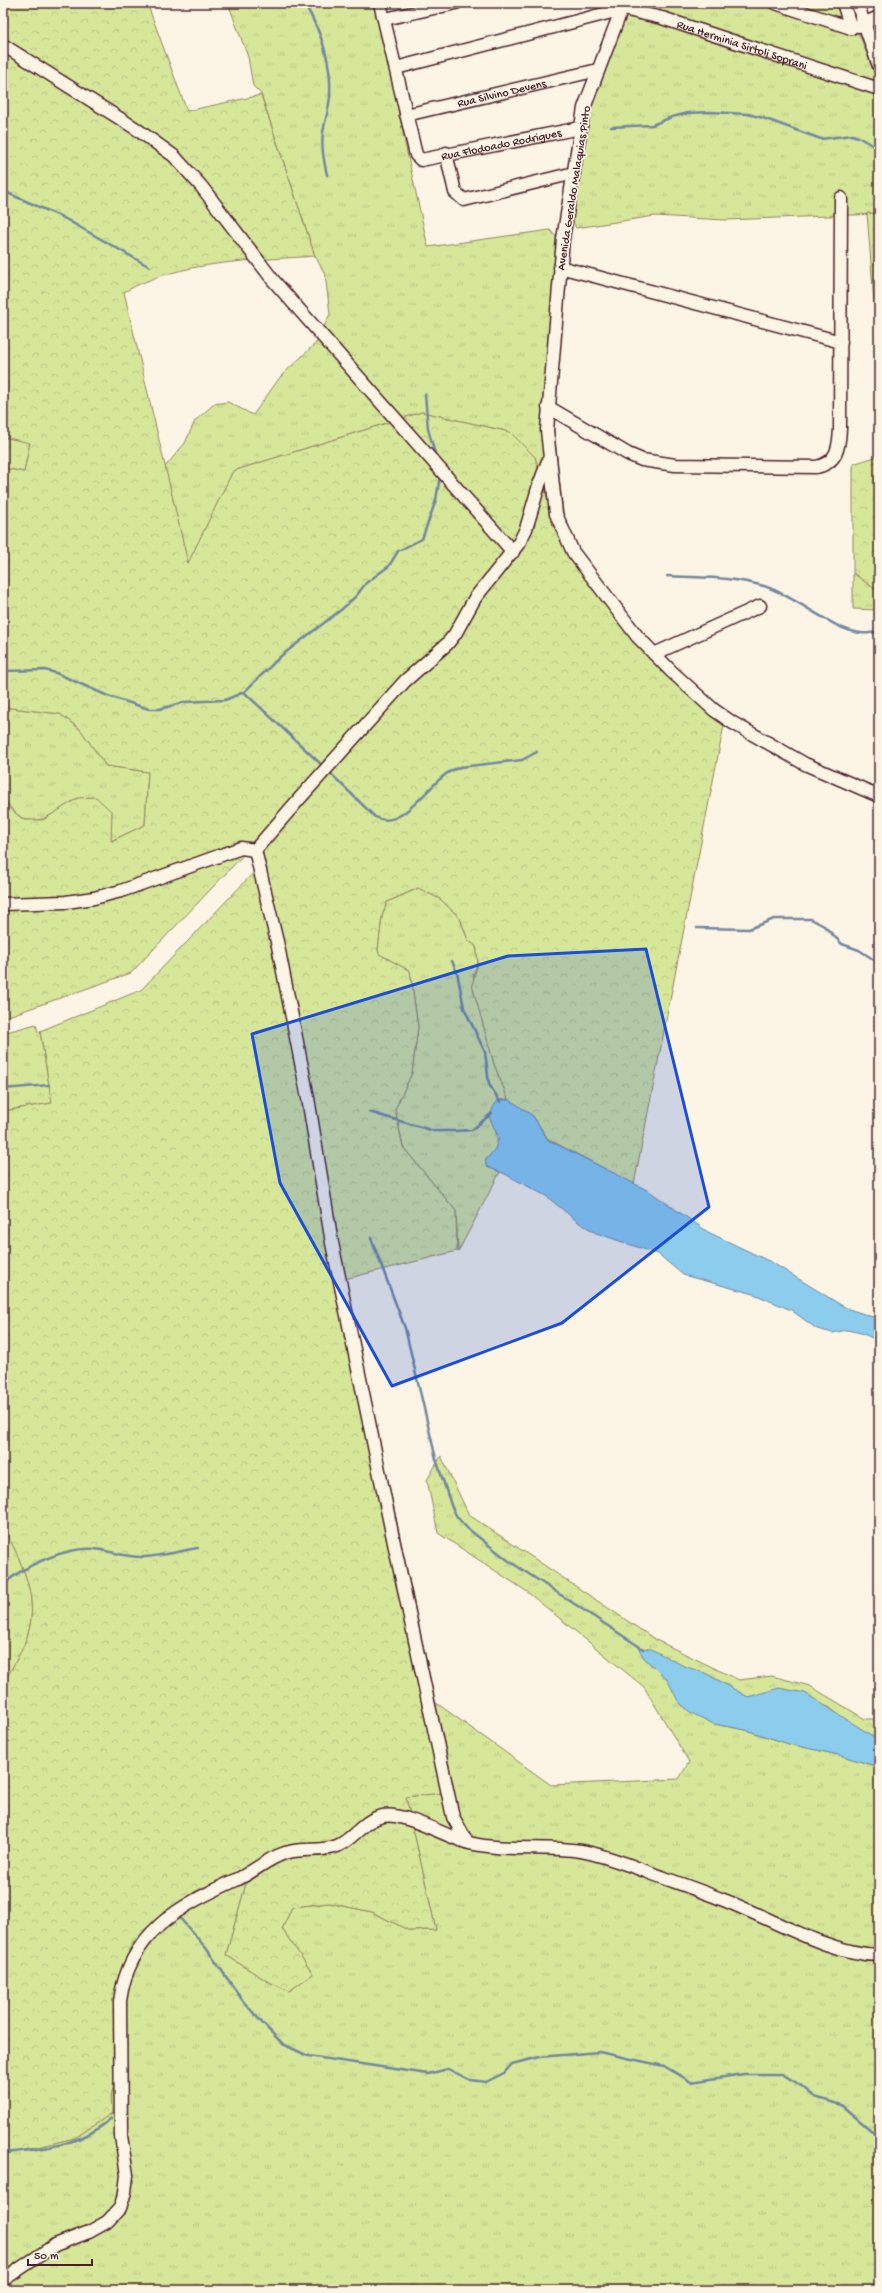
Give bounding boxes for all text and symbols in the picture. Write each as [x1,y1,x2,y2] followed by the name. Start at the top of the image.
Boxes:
[675,18,809,74] street label: Rua Herminia Sirtoli Soprani
[456,77,548,112] street label: Rua Silvino Devens
[555,105,595,272] street label: Avenida Geraldo Malaquias Pinto
[440,127,563,165] street label: Rua Flodoado Rodrigues
[28,2241,92,2267] scale bar
[34,2250,59,2264] text: 50 m

